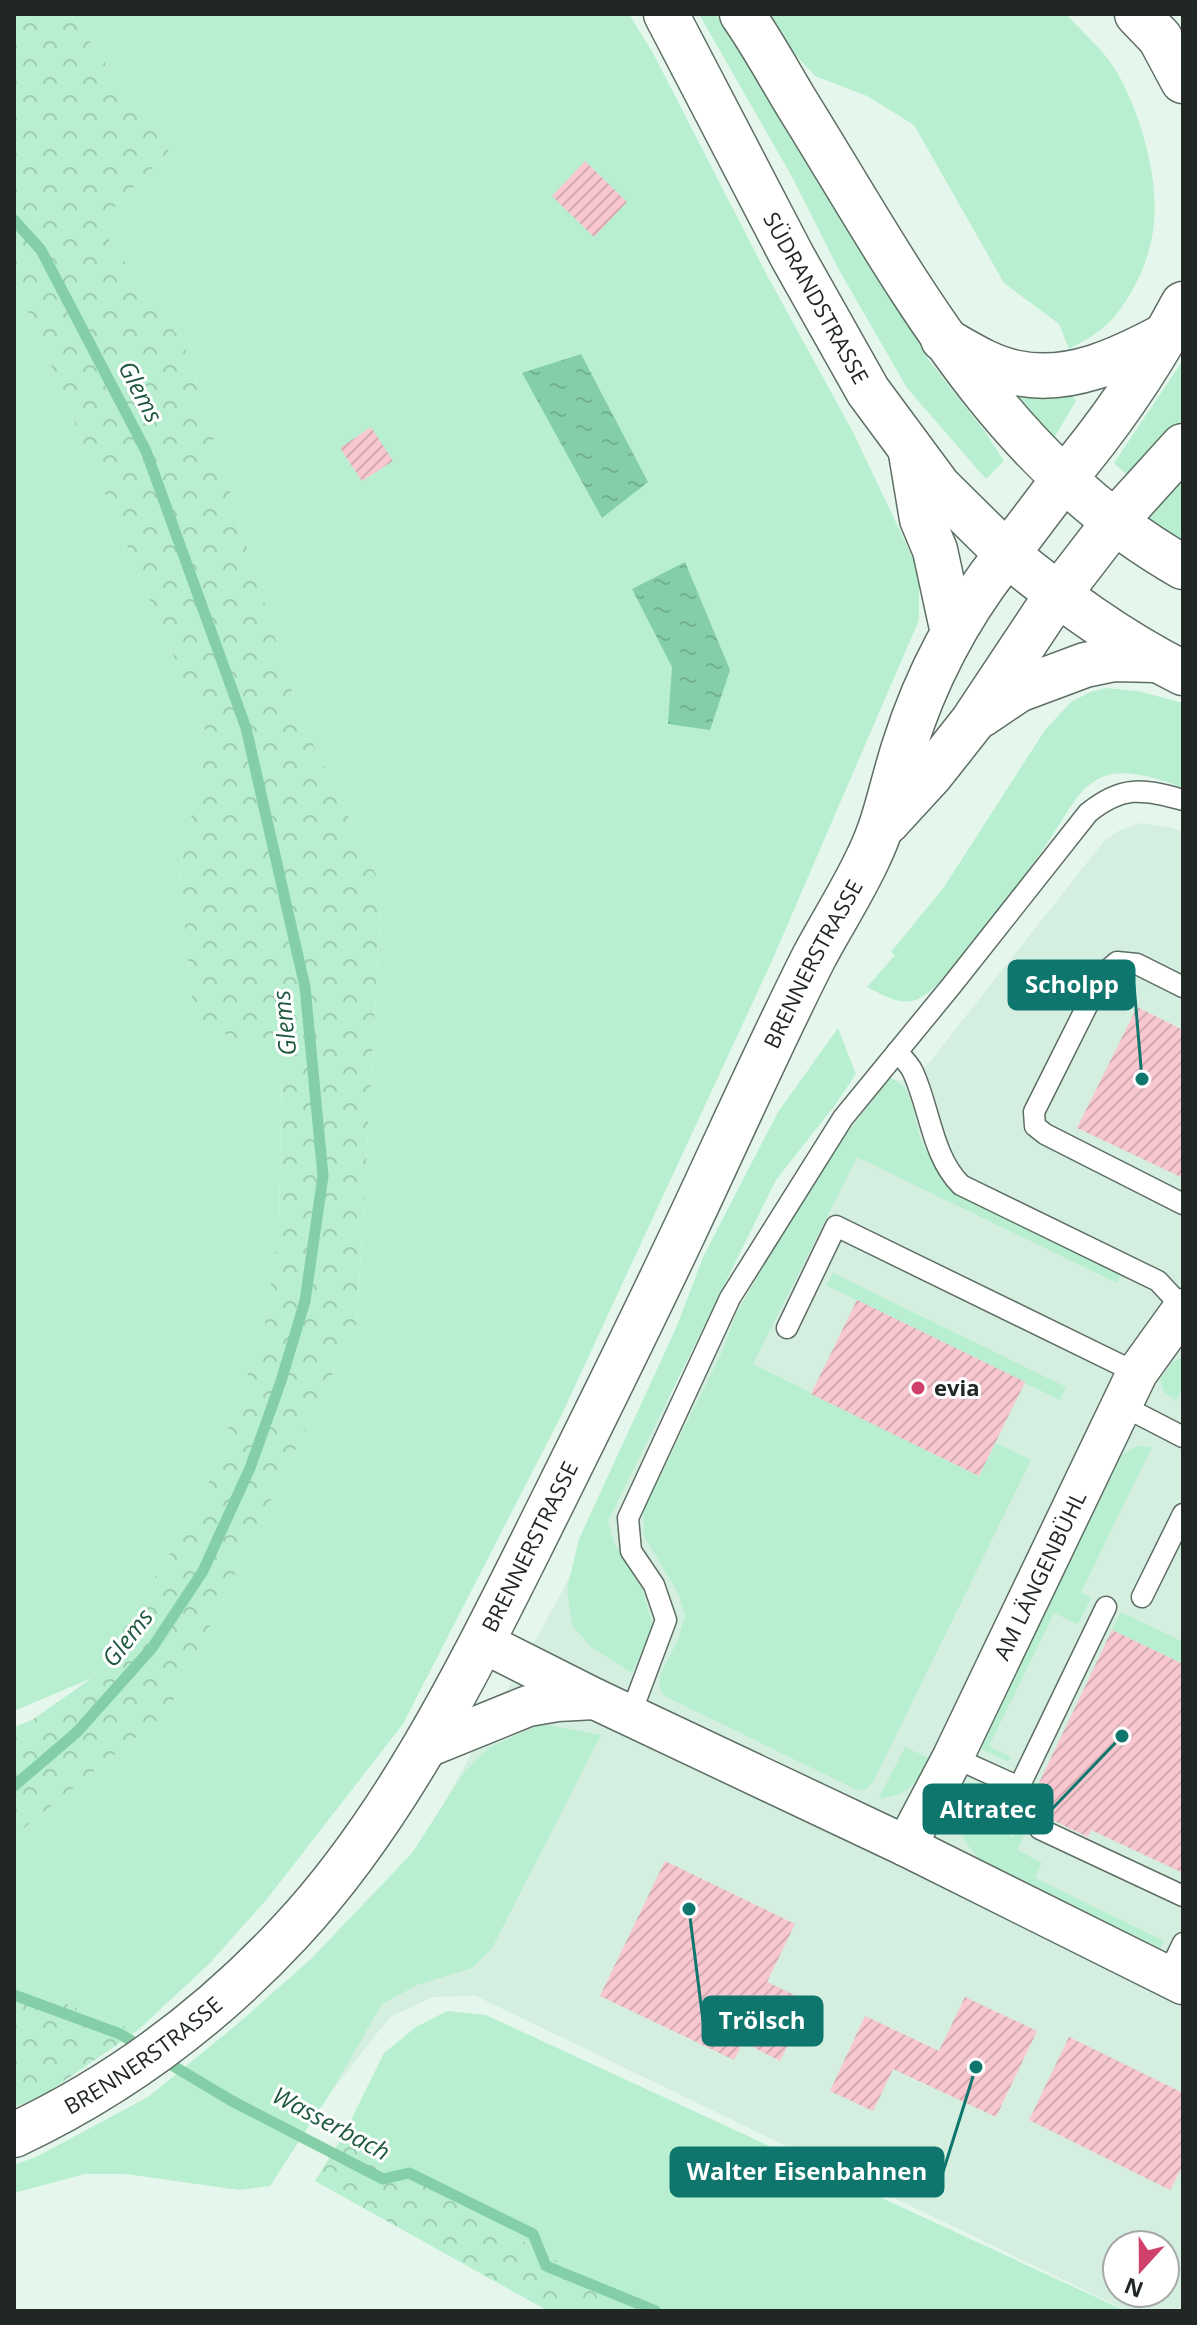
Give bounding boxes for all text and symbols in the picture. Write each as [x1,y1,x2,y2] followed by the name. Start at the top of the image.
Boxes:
[757,206,877,389] street label: SÜDRANDSTRASSE
[111,355,171,428] water label: Glems
[756,874,869,1053] street label: BRENNERSTRASSE
[1009,961,1134,1009] callout: Scholpp
[1025,967,1119,1000] text: Scholpp
[264,989,303,1057] water label: Glems
[934,1372,980,1402] place label: evia
[909,1379,927,1397] marker: evia
[474,1456,584,1637] street label: BRENNERSTRASSE
[986,1485,1092,1665] street label: AM LÄNGENBÜHL
[94,1601,160,1673] water label: Glems
[924,1785,1052,1833] callout: Altratec
[940,1792,1036,1825] text: Altratec
[58,1989,228,2121] street label: BRENNERSTRASSE
[703,1997,822,2045] callout: Trölsch
[718,2003,806,2036] text: Trölsch
[267,2078,396,2167] water label: Wasserbach
[671,2148,943,2196] callout: Walter Eisenbahnen
[687,2154,927,2187] text: Walter Eisenbahnen
[1101,2229,1181,2309] north arrow
[1120,2271,1147,2306] text: N

